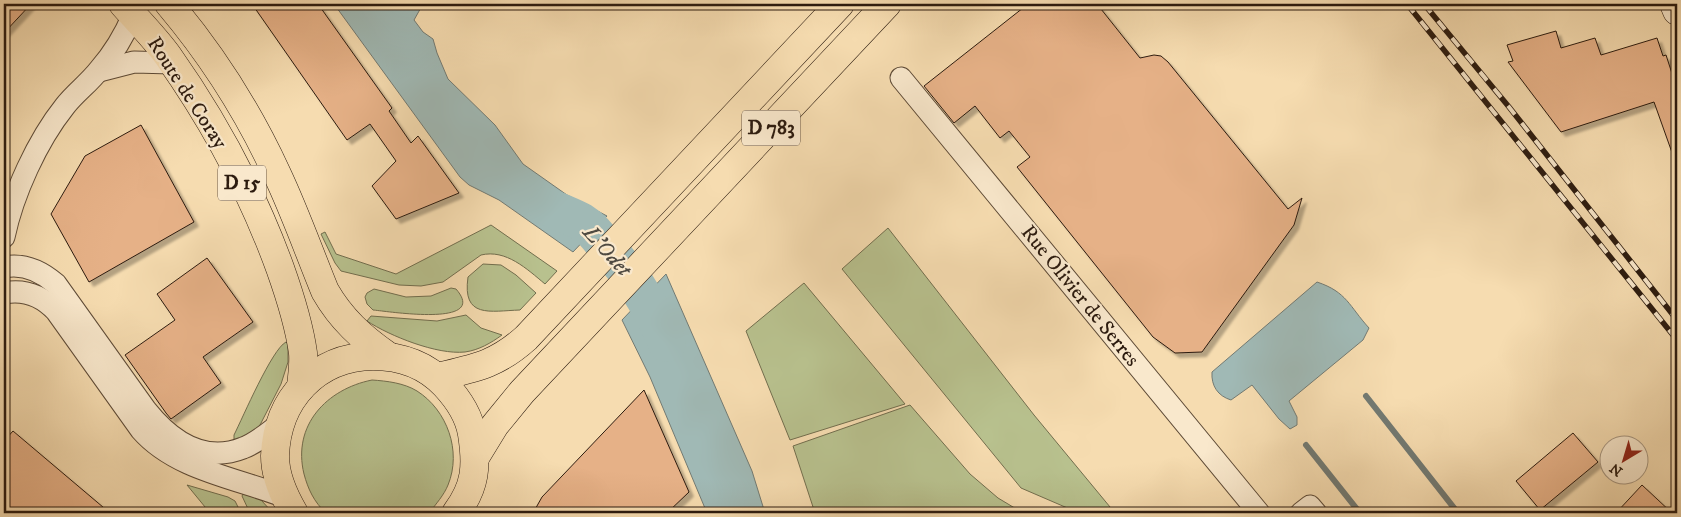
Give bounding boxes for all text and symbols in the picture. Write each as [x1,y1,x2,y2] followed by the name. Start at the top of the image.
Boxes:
[141,32,233,155] street label: Route de Coray
[742,110,800,146] road number: D 783
[218,166,266,200] road number: D 15
[576,218,638,283] water label: L'Odet
[1015,220,1145,372] street label: Rue Olivier de Serres
[1598,434,1648,484] north arrow
[1606,459,1627,480] text: N

